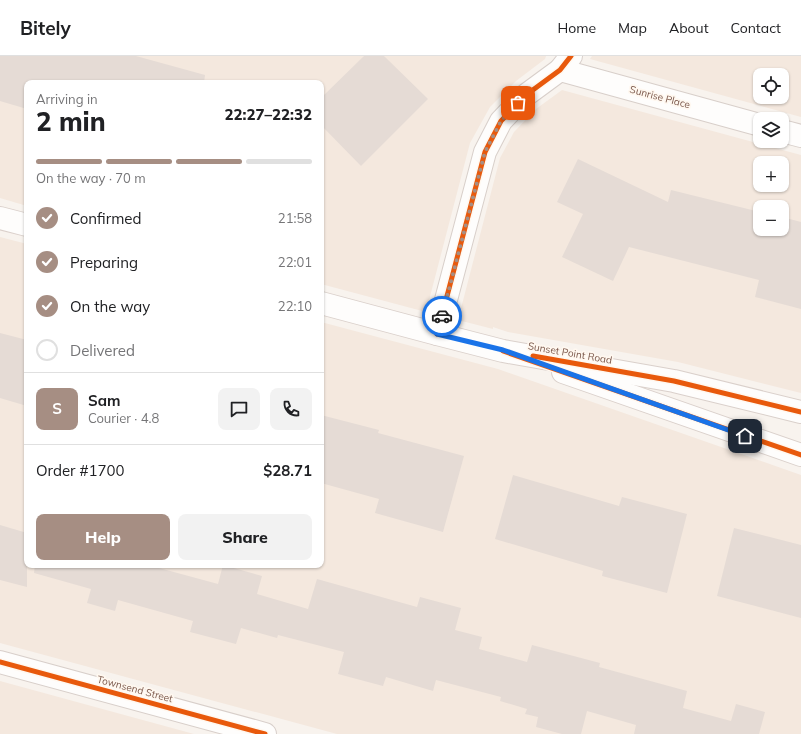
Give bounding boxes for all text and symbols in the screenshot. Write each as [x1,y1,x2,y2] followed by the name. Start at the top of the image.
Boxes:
[20,16,71,40] text: Bitely
[557,19,596,37] text: Home
[618,19,647,37] text: Map
[669,19,709,37] text: About
[731,19,781,37] text: Contact
[753,68,789,236] map controls
[753,68,789,104] button: locate
[628,83,692,111] street label: Sunrise Place
[501,86,535,120] pin
[36,91,98,107] text: Arriving in
[507,92,529,114] icon: bag
[36,105,106,138] text: 2 min
[225,105,312,124] text: 22:27–22:32
[753,112,789,148] button: layers
[753,156,789,192] button: +
[36,170,146,186] text: On the way · 70 m
[753,200,789,236] button: −
[36,207,58,229] icon: check
[70,209,141,228] text: Confirmed
[278,210,312,226] text: 21:58
[36,251,58,273] icon: check
[70,253,138,272] text: Preparing
[278,254,312,270] text: 22:01
[36,295,58,317] icon: check
[422,296,462,336] courier
[70,297,150,316] text: On the way
[278,298,312,314] text: 22:10
[431,305,453,327] icon: car
[527,339,613,367] street label: Sunset Point Road
[70,341,135,360] text: Delivered
[218,388,260,430] button: chat
[270,388,312,430] button: phone
[88,391,120,410] text: Sam
[52,399,62,418] text: S
[88,410,159,426] text: Courier · 4.8
[728,419,762,453] pin
[734,425,756,447] icon: home
[36,461,124,480] text: Order #1700
[263,461,312,480] text: $28.71
[36,514,170,560] button: Help
[178,514,312,560] button: Share
[96,673,175,705] street label: Townsend Street

